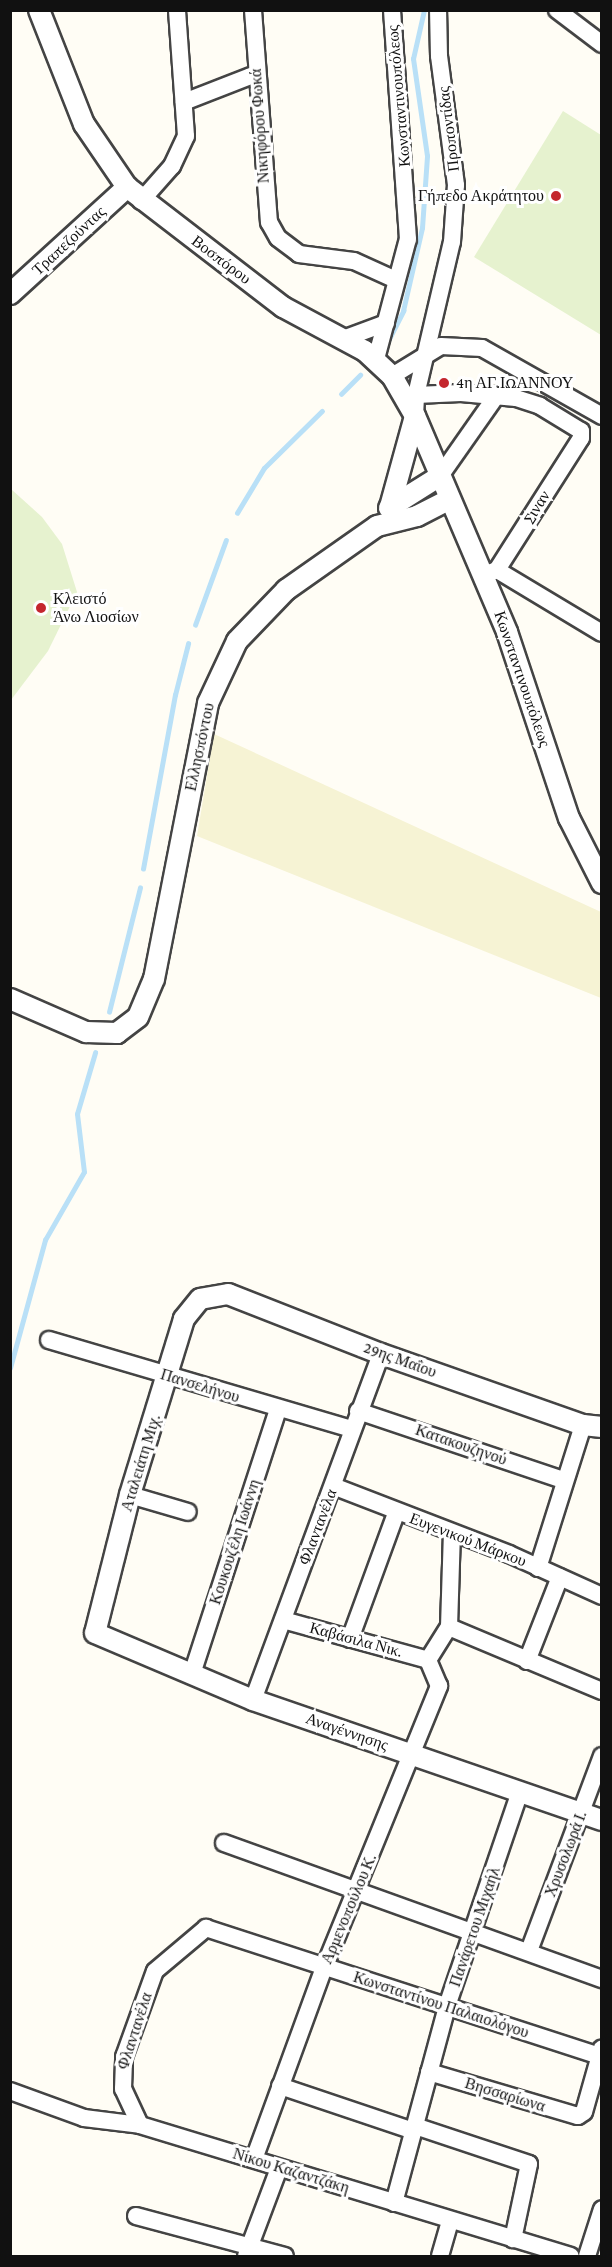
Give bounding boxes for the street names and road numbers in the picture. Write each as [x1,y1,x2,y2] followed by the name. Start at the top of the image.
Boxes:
[383,24,415,168] street label: Κωνσταντινουπόλεως
[246,68,274,184] street label: Νικηφόρου Φωκά
[434,85,464,173] street label: Προποντίδας
[28,202,110,280] street label: Τραπεζούντας
[188,232,254,288] street label: Βοσπόρου
[519,487,555,527] street label: Σιναν
[490,608,554,750] street label: Κωνσταντινουπόλεως
[181,701,219,793] street label: Ελλησπόντου
[361,1338,439,1382] street label: 29ης Μαΐου
[158,1365,242,1407] street label: Πανσελήνου
[117,1412,165,1514] street label: Αταλειάτη Μιχ.
[413,1420,509,1470] street label: Κατακουζηνού
[206,1477,264,1607] street label: Κουκουζέλη Ιωάννη
[295,1486,341,1568] street label: Φλαντανέλα
[407,1509,529,1571] street label: Ευγενικού Μάρκου
[307,1618,405,1662] street label: Καβάσιλα Νικ.
[303,1709,391,1755] street label: Αναγέννησης
[541,1808,591,1900] street label: Χρυσολωρά Ι.
[317,1851,381,1967] street label: Αρμενοπούλου Κ.
[446,1865,504,1989] street label: Πανάρετου Μιχαήλ
[351,1968,531,2042] street label: Κωνσταντίνου Παλαιολόγου
[114,1990,156,2072] street label: Φλαντανέλα
[462,2074,548,2116] street label: Βησσαρίωνα
[230,2144,352,2198] street label: Νίκου Καζαντζάκη

